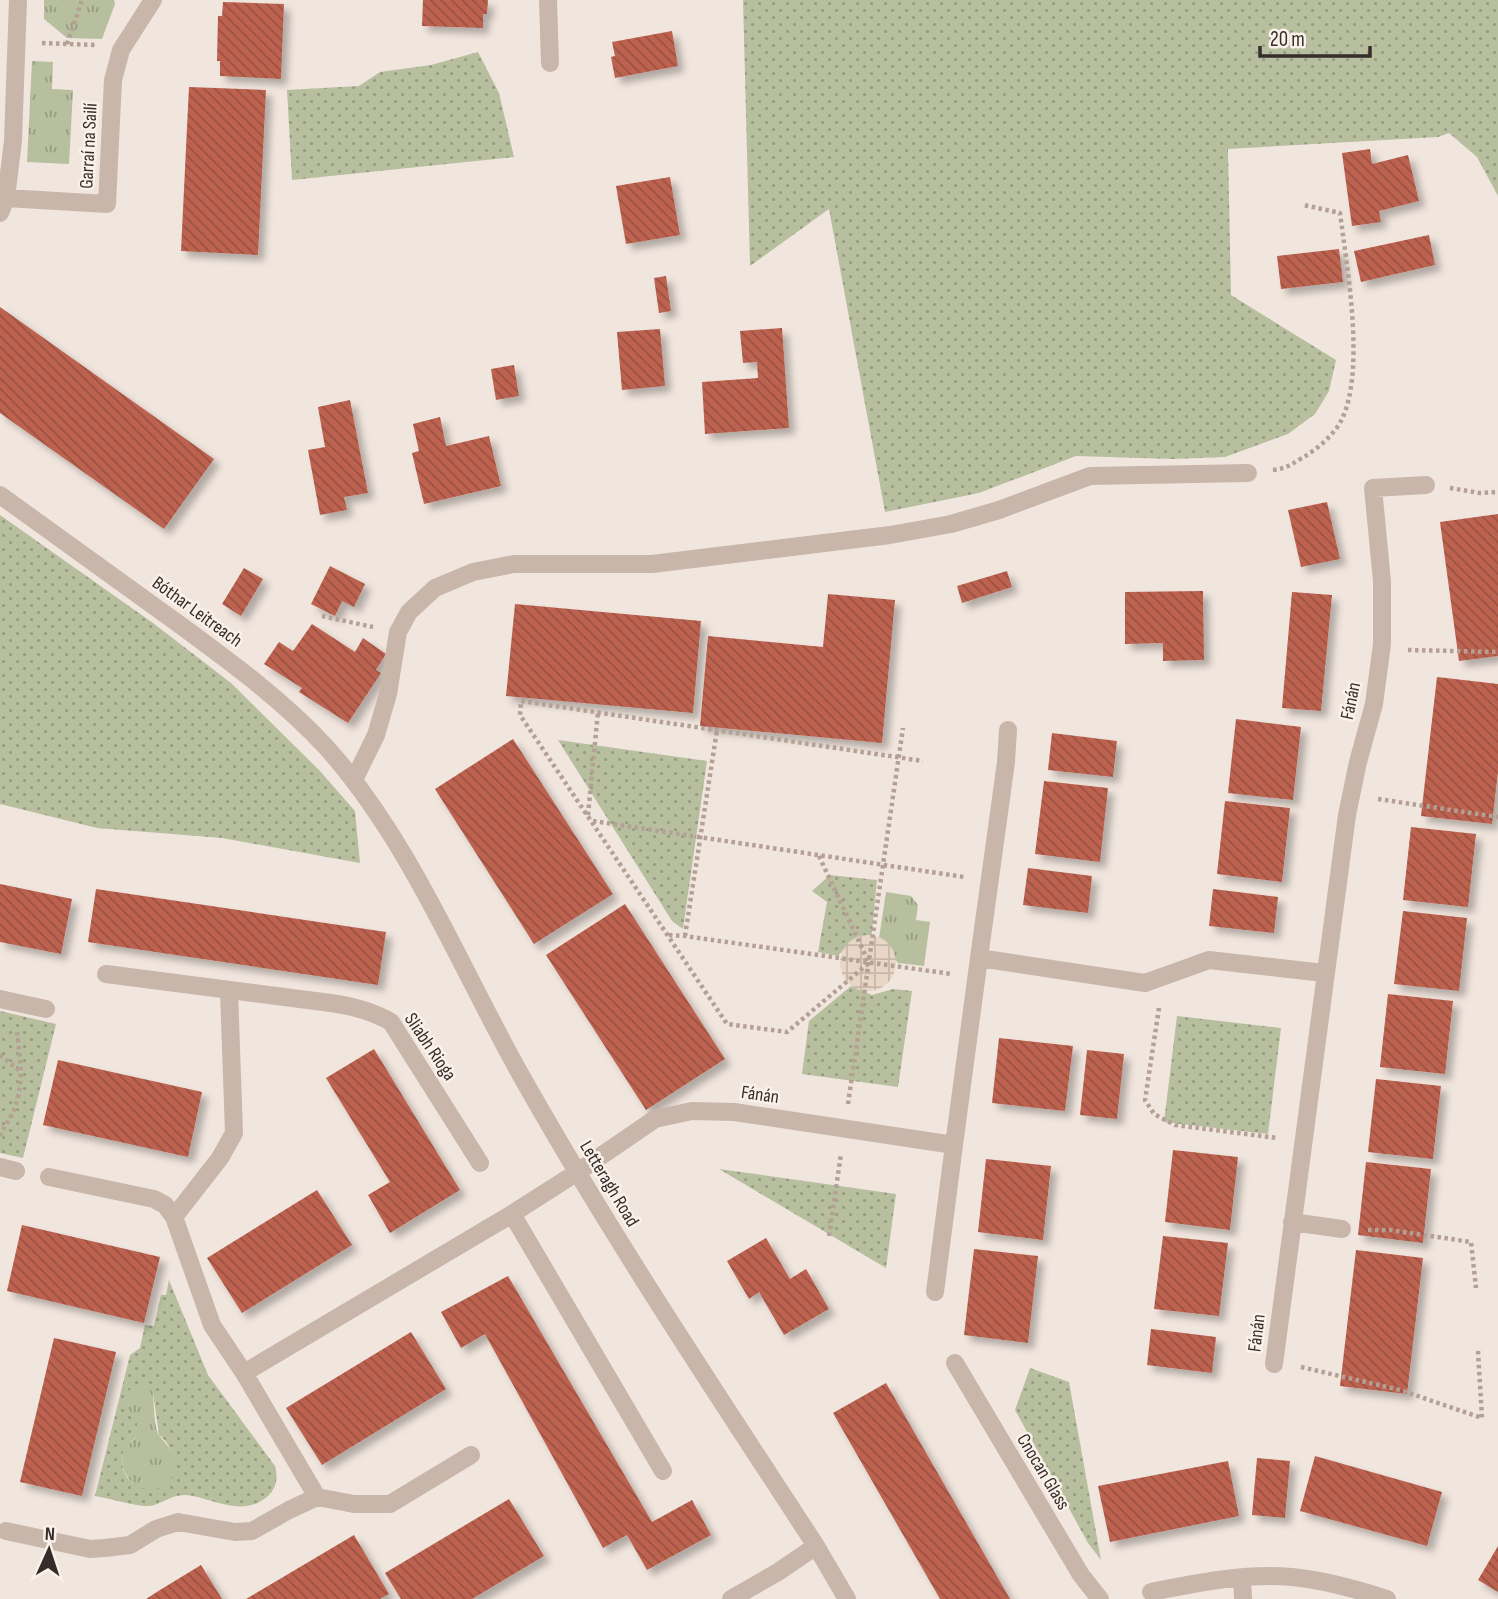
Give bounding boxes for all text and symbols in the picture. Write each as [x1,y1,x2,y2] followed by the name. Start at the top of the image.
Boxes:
[1260,14,1370,58] scale bar
[1270,27,1305,52] text: 20 m
[75,102,103,189] street label: Garraí na Sailí
[147,572,247,652] street label: Bóthar Leitreach
[1336,680,1366,722] street label: Fánán
[399,1009,461,1085] street label: Sliabh Rioga
[740,1081,780,1109] street label: Fánán
[574,1137,644,1231] street label: Letteragh Road
[1243,1313,1271,1353] street label: Fánán
[1011,1430,1075,1514] street label: Cnocan Glass
[14,1515,84,1585] north arrow
[44,1523,55,1546] text: N

